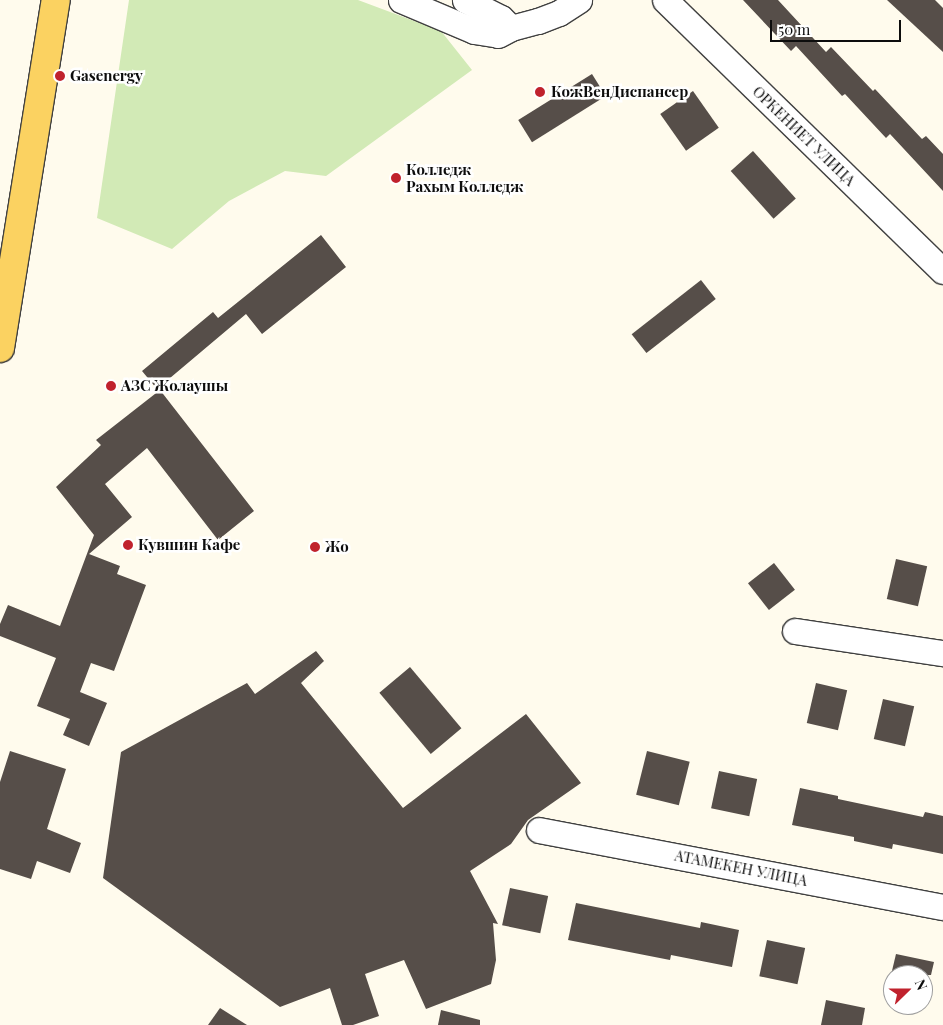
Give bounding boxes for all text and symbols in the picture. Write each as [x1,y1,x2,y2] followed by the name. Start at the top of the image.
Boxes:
[773,10,904,42] scale bar
[778,19,810,39] text: 50 m
[70,67,143,85] place label: Gasenergy
[54,70,66,82] marker: Gasenergy
[749,82,859,190] street label: ОРКЕНИЕТ УЛИЦА
[551,83,688,101] place label: КожВенДиспансер
[533,85,547,99] marker: КожВенДиспансер
[406,160,524,195] place label: Колледж Рахым Колледж
[390,172,402,184] marker: Колледж Рахым Колледж
[121,377,228,395] place label: АЗС Жолаушы
[105,380,117,392] marker: АЗС Жолаушы
[138,536,240,554] place label: Кувшин Кафе
[325,538,349,556] place label: Жо
[122,539,134,551] marker: Кувшин Кафе
[309,541,321,553] marker: Жо
[673,846,809,890] street label: АТАМЕКЕН УЛИЦА
[883,965,933,1015] north arrow
[911,976,932,993] text: N

